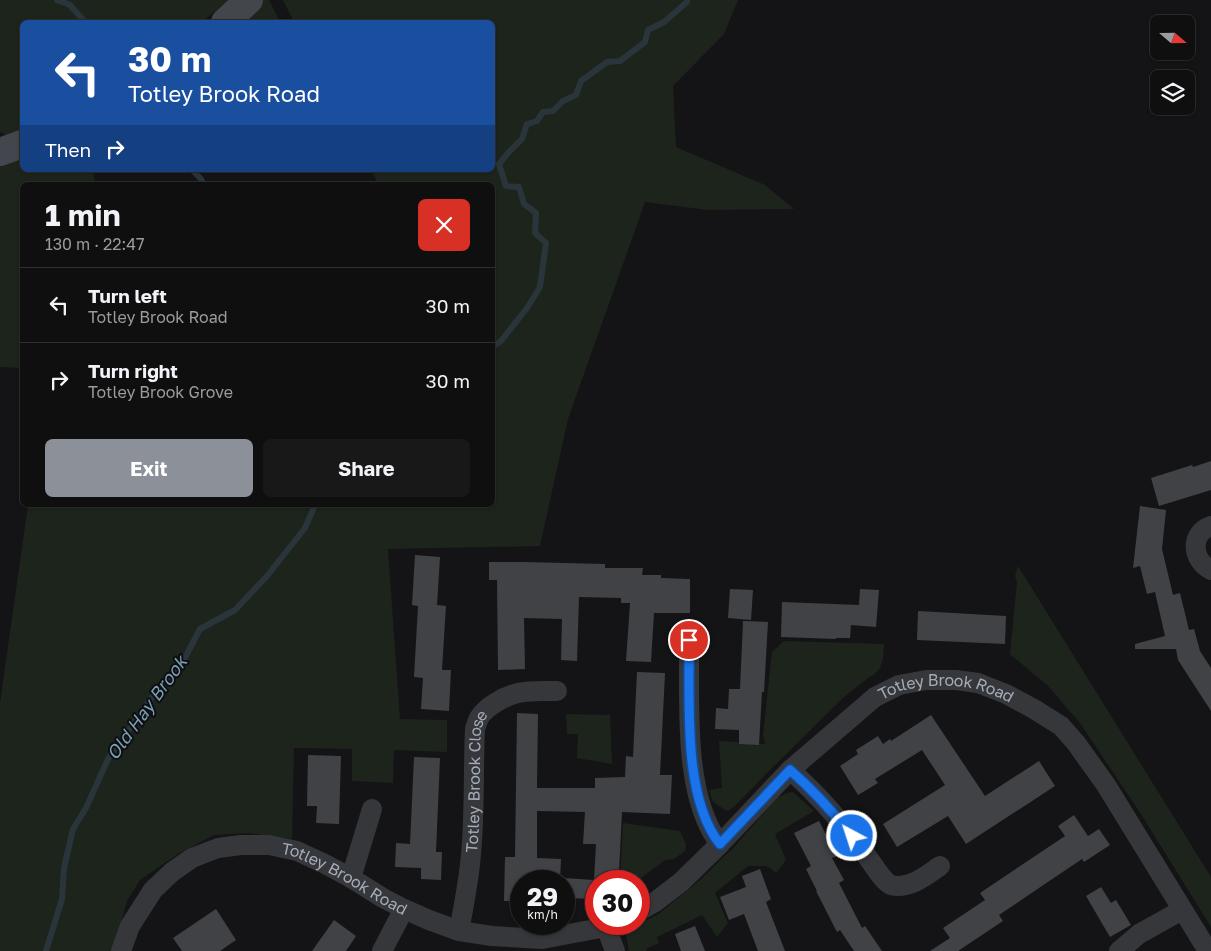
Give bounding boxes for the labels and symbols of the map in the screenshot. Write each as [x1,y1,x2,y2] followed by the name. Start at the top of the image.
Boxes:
[1150,15,1195,60] north arrow
[668,619,710,661] pin
[101,650,192,764] water label: Old Hay Brook
[875,670,1018,706] street label: Totley Brook Road
[461,705,492,854] street label: Totley Brook Close
[825,809,877,861] position arrow
[280,838,411,919] street label: Totley Brook Road
[585,870,650,935] speed limit sign: 30

